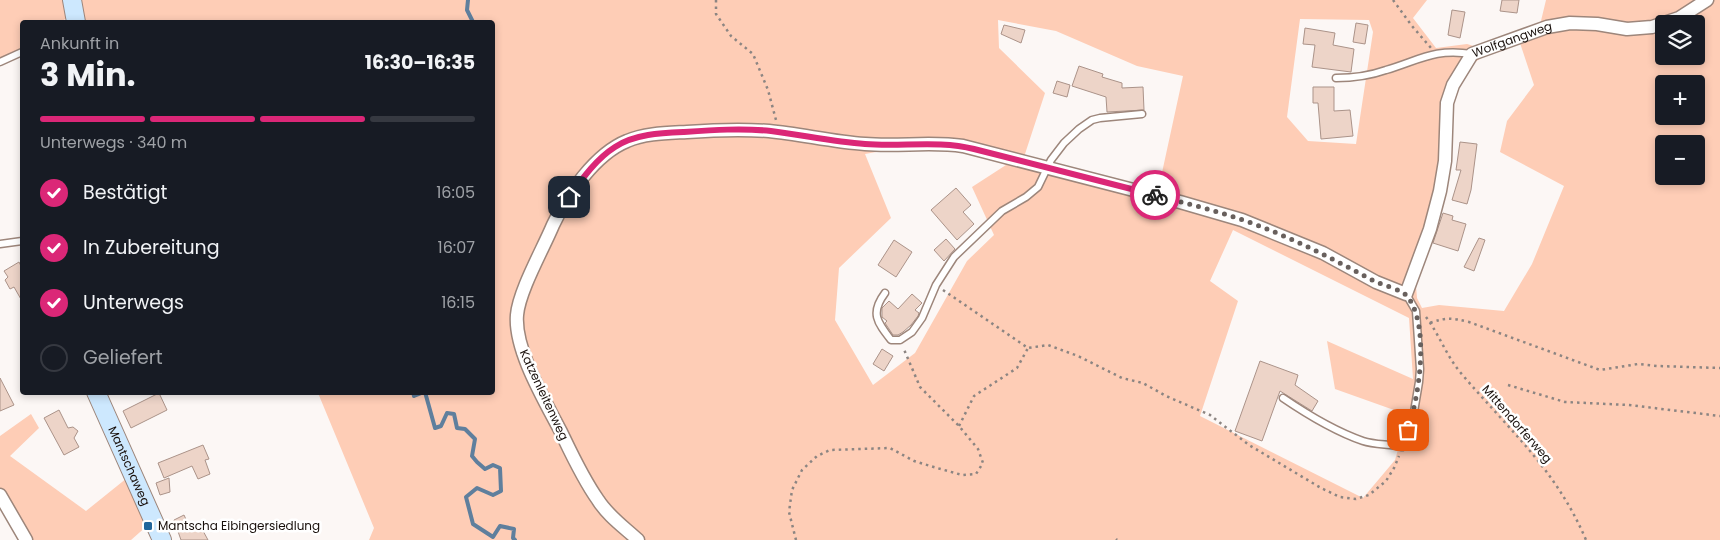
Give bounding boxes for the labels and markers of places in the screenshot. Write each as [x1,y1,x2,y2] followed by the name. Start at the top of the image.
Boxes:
[548,176,590,218] pin
[1387,409,1429,451] pin
[158,517,320,534] place label: Mantscha Eibingersiedlung
[142,520,154,532] marker: Mantscha Eibingersiedlung

